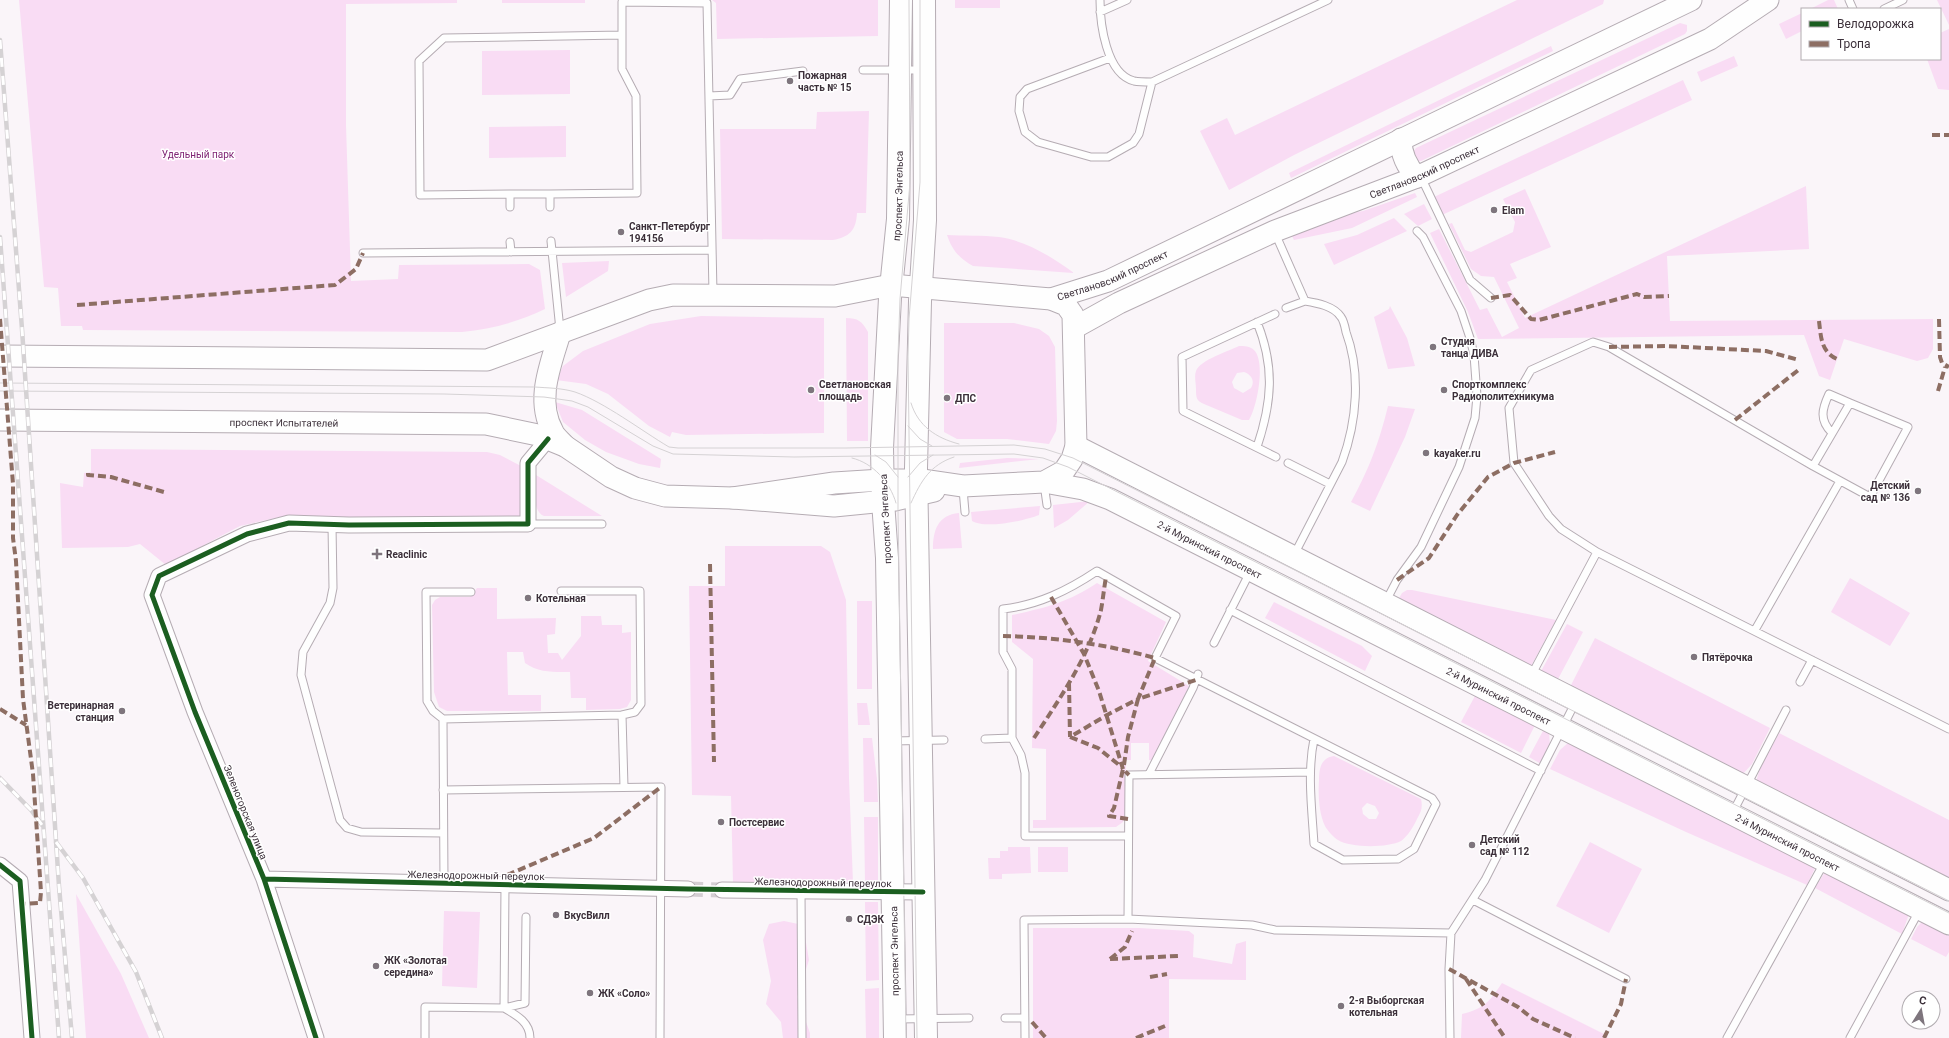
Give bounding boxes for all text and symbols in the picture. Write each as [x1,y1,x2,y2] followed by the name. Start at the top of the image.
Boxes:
[1801,8,1941,60] legend
[1837,17,1914,31] text: Велодорожка
[1837,37,1871,51] text: Тропа
[798,70,852,93] place label: Пожарная часть № 15
[785,76,795,86] marker: Пожарная часть № 15
[1368,143,1481,201] street label: Светлановский проспект
[162,149,235,160] park label: Удельный парк
[891,151,905,241] street label: проспект Энгельса
[1489,205,1499,215] marker: Elam
[1502,205,1525,216] place label: Elam
[629,221,711,244] place label: Санкт-Петербург 194156
[616,227,626,237] marker: Санкт-Петербург 194156
[1056,248,1170,303] street label: Светлановский проспект
[1441,336,1499,359] place label: Студия танца ДИВА
[1428,342,1438,352] marker: Студия танца ДИВА
[819,379,891,402] place label: Светлановская площадь
[1452,379,1555,402] place label: Спорткомплекс Радиополитехникума
[806,385,816,395] marker: Светлановская площадь
[1439,385,1449,395] marker: Спорткомплекс Радиополитехникума
[942,393,952,403] marker: ДПС
[955,393,977,404] place label: ДПС
[230,417,339,429] street label: проспект Испытателей
[1421,448,1431,458] marker: kayaker.ru
[1434,448,1481,459] place label: kayaker.ru
[878,474,893,564] street label: проспект Энгельса
[1861,480,1910,503] place label: Детский сад № 136
[1913,486,1923,496] marker: Детский сад № 136
[1155,519,1264,581] street label: 2-й Муринский проспект
[371,548,383,560] marker: Reaclinic
[386,549,427,560] place label: Reaclinic
[523,593,533,603] marker: Котельная
[536,593,586,604] place label: Котельная
[1689,652,1699,662] marker: Пятёрочка
[1702,652,1753,663] place label: Пятёрочка
[1444,665,1553,727] street label: 2-й Муринский проспект
[48,700,114,723] place label: Ветеринарная станция
[117,706,127,716] marker: Ветеринарная станция
[222,763,270,861] street label: Зеленогорская улица
[1733,812,1842,874] street label: 2-й Муринский проспект
[716,817,726,827] marker: Постсервис
[729,817,784,828] place label: Постсервис
[1480,834,1529,857] place label: Детский сад № 112
[1467,840,1477,850] marker: Детский сад № 112
[407,869,545,882] street label: Железнодорожный переулок
[754,876,892,889] street label: Железнодорожный переулок
[888,906,901,996] street label: проспект Энгельса
[551,910,561,920] marker: ВкусВилл
[564,910,610,921] place label: ВкусВилл
[844,914,854,924] marker: СДЭК
[857,914,884,925] place label: СДЭК
[384,955,447,978] place label: ЖК «Золотая середина»
[371,961,381,971] marker: ЖК «Золотая середина»
[585,988,595,998] marker: ЖК «Соло»
[598,988,650,999] place label: ЖК «Соло»
[1901,990,1941,1030] north arrow
[1918,994,1928,1008] text: С
[1349,995,1424,1018] place label: 2-я Выборгская котельная
[1336,1001,1346,1011] marker: 2-я Выборгская котельная

